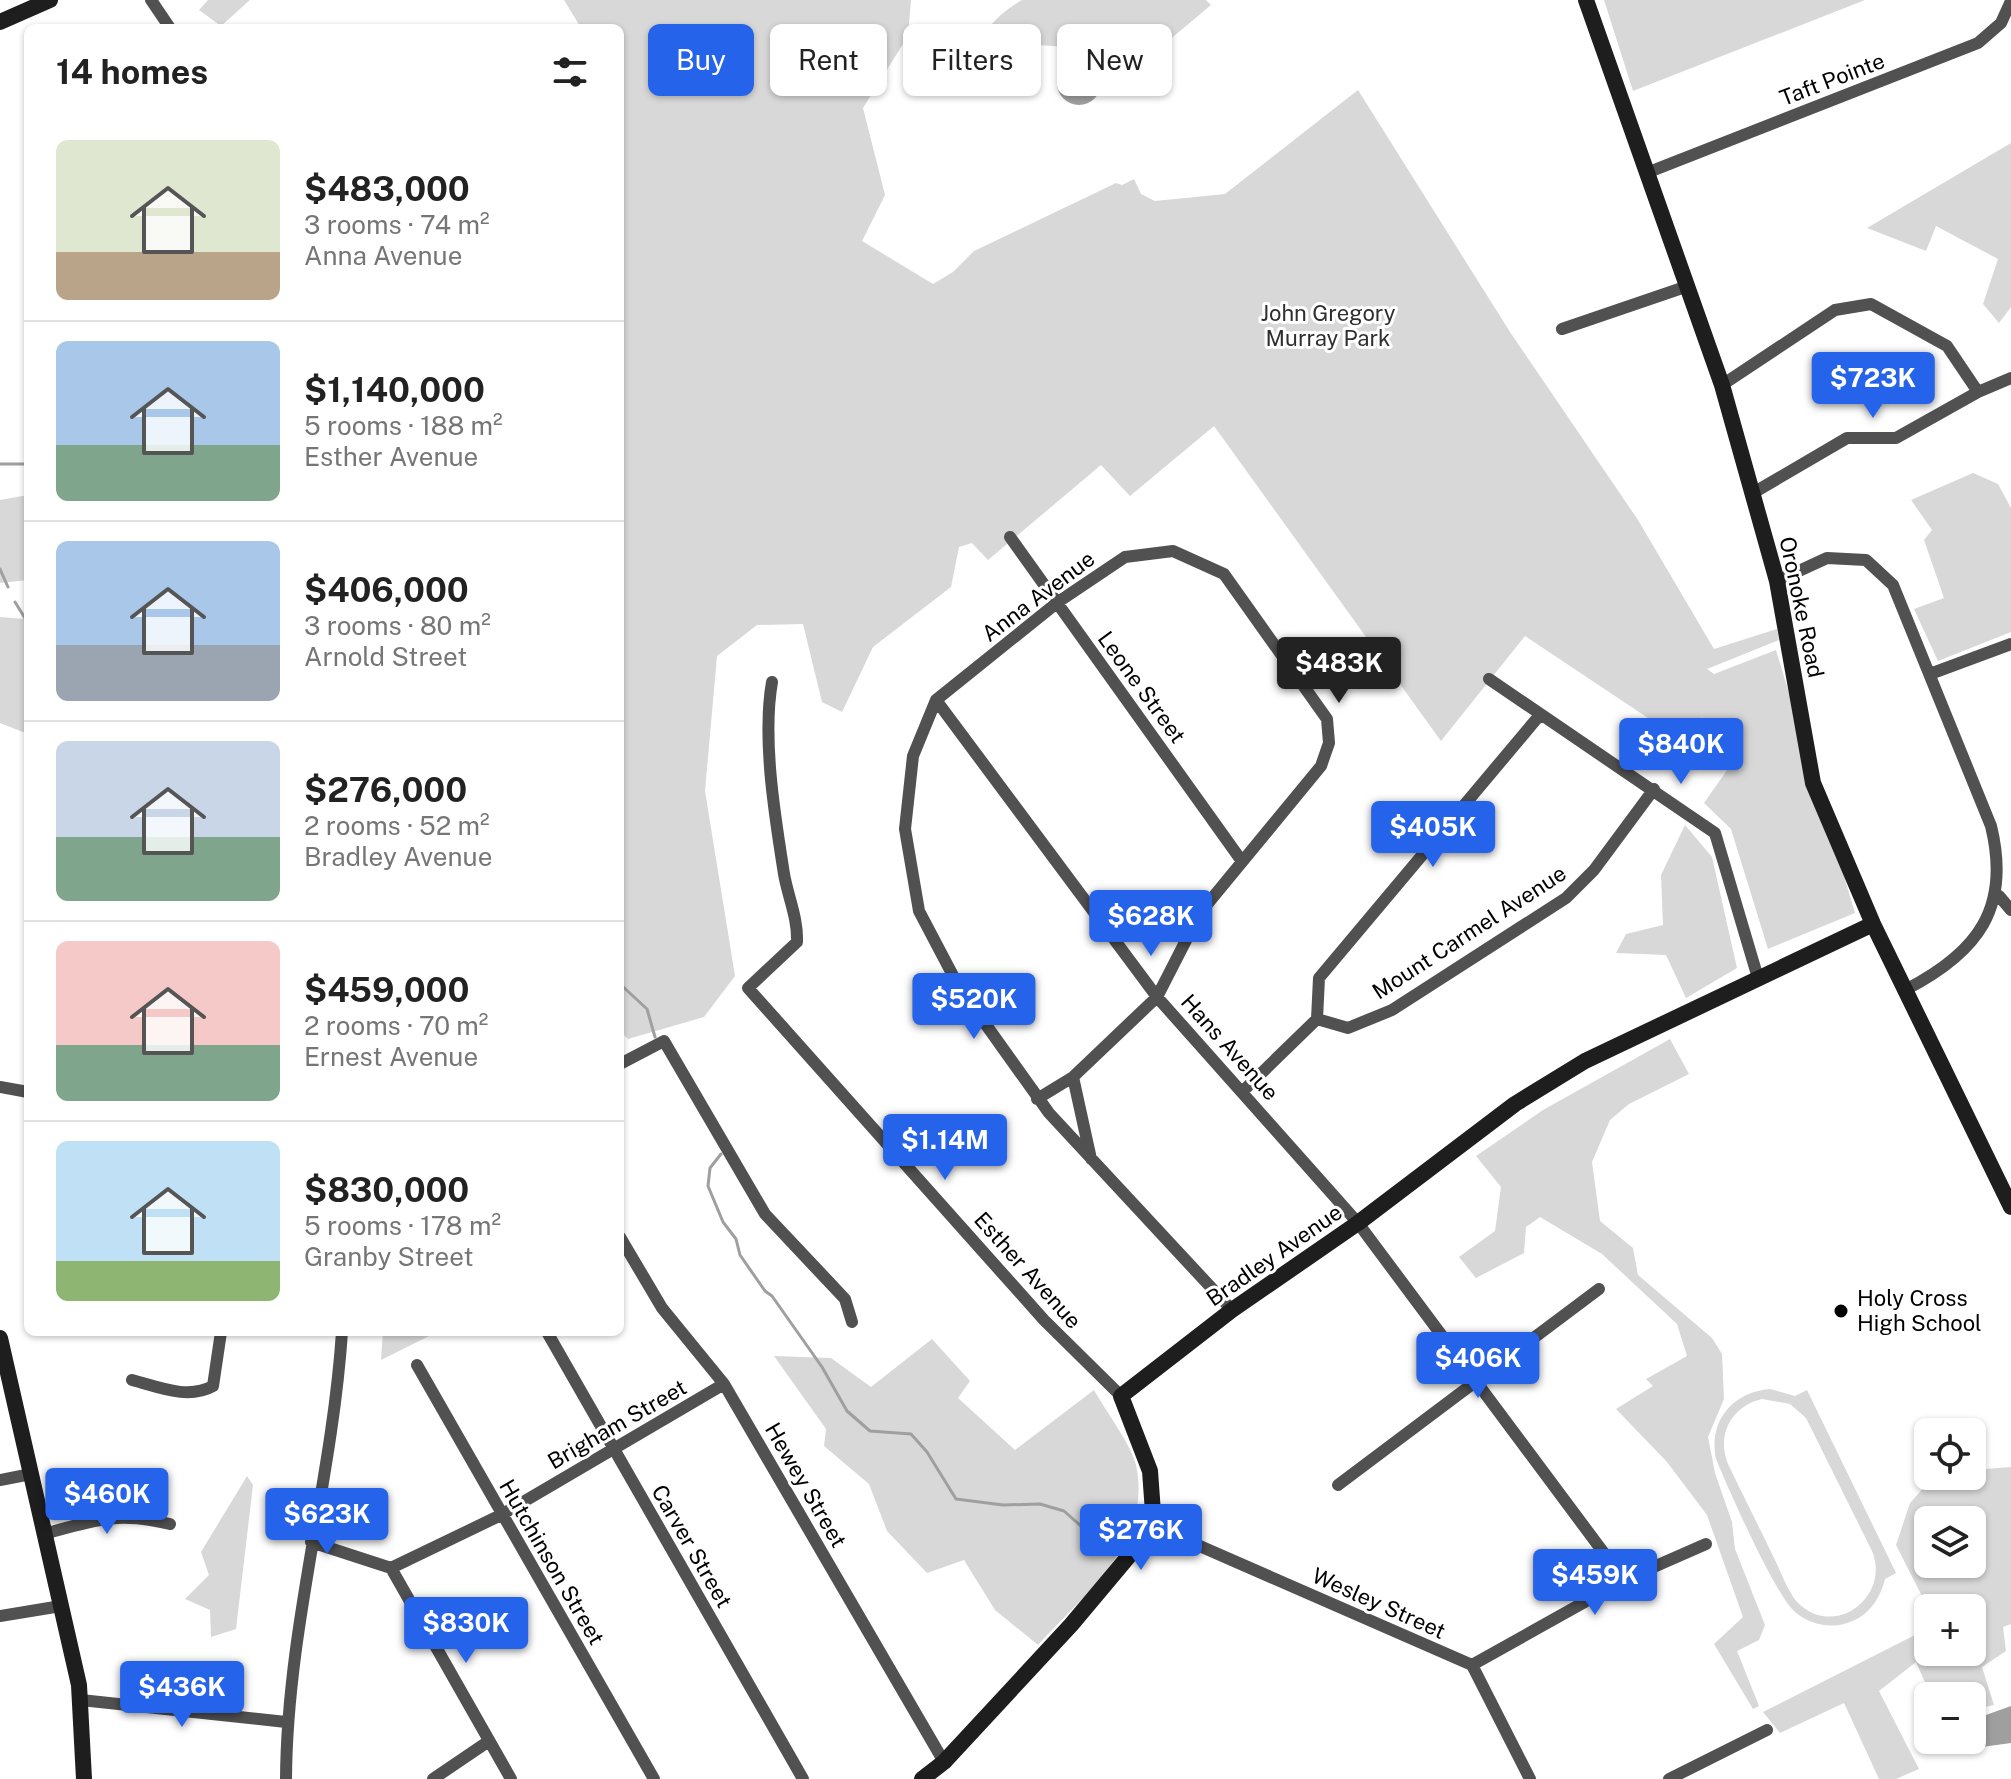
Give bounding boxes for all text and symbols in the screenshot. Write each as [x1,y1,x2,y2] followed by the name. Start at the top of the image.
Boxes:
[648,24,754,96] chip: Buy
[770,24,887,96] chip: Rent
[903,24,1041,96] chip: Filters
[1057,24,1172,96] chip: New
[1776,47,1888,111] street label: Taft Pointe
[548,50,592,94] icon: filters
[56,52,208,92] text: 14 homes
[304,169,470,209] text: $483,000
[120,172,216,268] icon: home
[304,209,490,240] text: 3 rooms · 74 m²
[304,240,462,271] text: Anna Avenue
[1260,300,1396,351] park label: John Gregory Murray Park
[1817,352,1929,420] pin: $723K
[1830,362,1916,393] text: $723K
[304,370,485,410] text: $1,140,000
[120,373,216,469] icon: home
[304,410,503,441] text: 5 rooms · 188 m²
[304,441,478,472] text: Esther Avenue
[1774,534,1830,680] street label: Oronoke Road
[977,545,1099,647] street label: Anna Avenue
[304,570,469,610] text: $406,000
[120,573,216,669] icon: home
[304,610,491,641] text: 3 rooms · 80 m²
[1093,626,1191,748] street label: Leone Street
[1283,637,1395,705] pin: $483K
[304,641,467,672] text: Arnold Street
[1295,647,1383,678] text: $483K
[1625,718,1737,786] pin: $840K
[1637,728,1725,759] text: $840K
[304,770,467,810] text: $276,000
[120,773,216,869] icon: home
[1377,801,1489,869] pin: $405K
[304,810,490,841] text: 2 rooms · 52 m²
[1389,811,1477,842] text: $405K
[304,841,492,872] text: Bradley Avenue
[1367,860,1571,1004] street label: Mount Carmel Avenue
[1095,890,1207,958] pin: $628K
[1107,900,1195,931] text: $628K
[304,970,469,1010] text: $459,000
[120,973,216,1069] icon: home
[918,973,1030,1041] pin: $520K
[930,983,1018,1014] text: $520K
[1176,989,1284,1105] street label: Hans Avenue
[304,1010,488,1041] text: 2 rooms · 70 m²
[304,1041,478,1072] text: Ernest Avenue
[880,1114,1010,1182] pin: $1.14M
[901,1124,989,1155] text: $1.14M
[304,1170,469,1210] text: $830,000
[120,1173,216,1269] icon: home
[1201,1199,1347,1311] street label: Bradley Avenue
[969,1206,1087,1334] street label: Esther Avenue
[304,1210,501,1241] text: 5 rooms · 178 m²
[304,1241,474,1272] text: Granby Street
[1857,1285,1982,1336] place label: Holy Cross High School
[1832,1302,1850,1320] marker: Holy Cross High School
[1422,1332,1534,1400] pin: $406K
[1434,1342,1522,1373] text: $406K
[543,1374,691,1474] street label: Brigham Street
[760,1418,852,1552] street label: Hewey Street
[1914,1418,1986,1754] map controls
[1914,1418,1986,1490] button: locate
[51,1468,163,1536] pin: $460K
[494,1475,610,1649] street label: Hutchinson Street
[63,1478,151,1509] text: $460K
[646,1480,738,1612] street label: Carver Street
[271,1488,383,1556] pin: $623K
[283,1498,371,1529] text: $623K
[1085,1504,1197,1572] pin: $276K
[1914,1506,1986,1578] button: layers
[1098,1514,1184,1545] text: $276K
[1539,1549,1651,1617] pin: $459K
[1551,1559,1639,1590] text: $459K
[1308,1562,1450,1644] street label: Wesley Street
[1914,1594,1986,1666] button: +
[410,1597,522,1665] pin: $830K
[422,1607,510,1638] text: $830K
[126,1661,238,1729] pin: $436K
[138,1671,226,1702] text: $436K
[1914,1682,1986,1754] button: −

